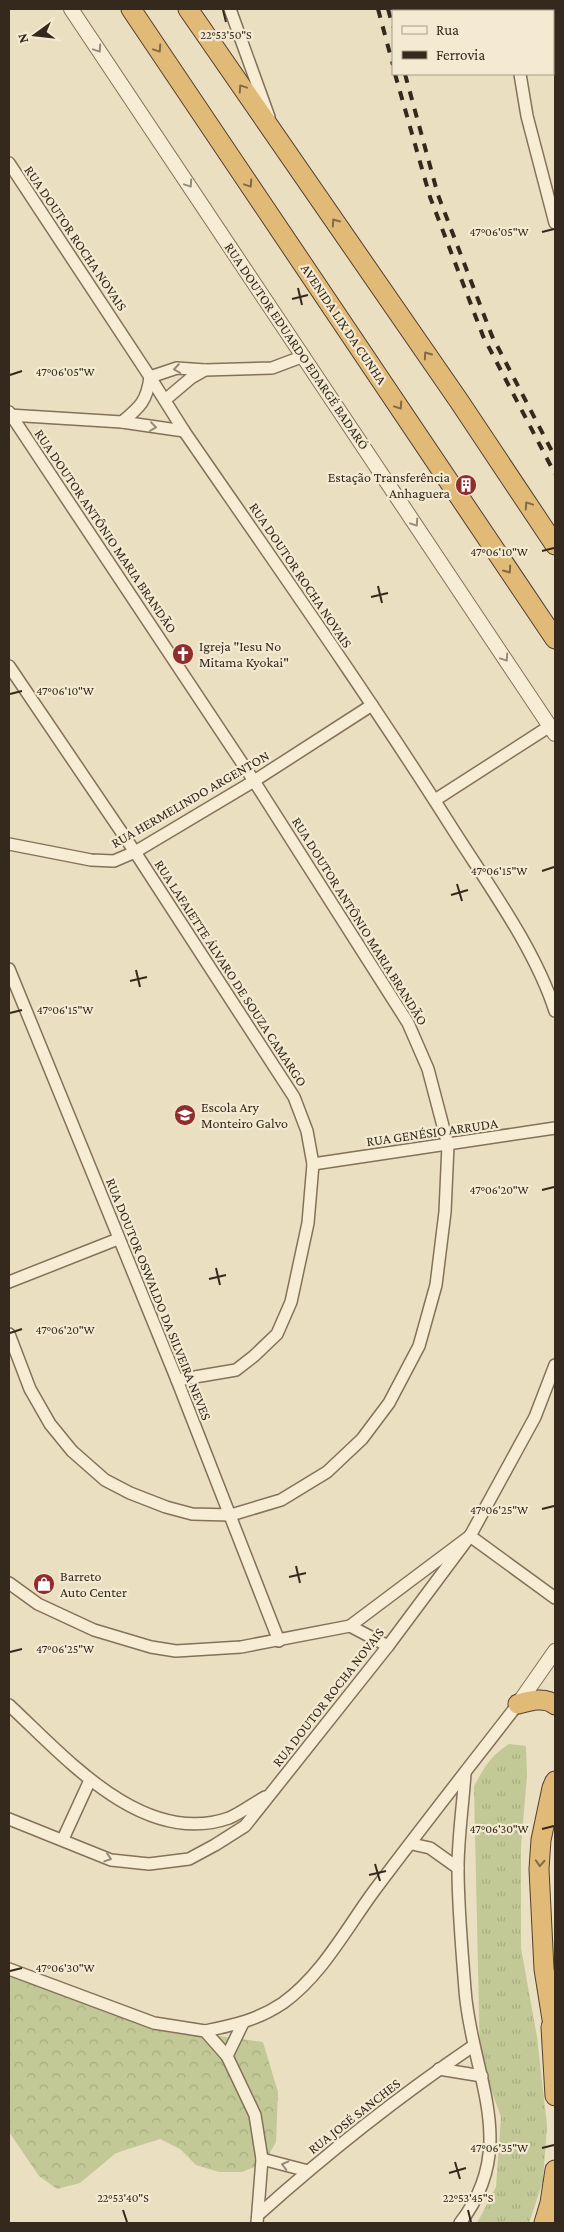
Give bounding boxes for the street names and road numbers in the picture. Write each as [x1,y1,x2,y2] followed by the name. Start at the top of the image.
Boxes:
[21,162,131,314] street label: RUA DOUTOR ROCHA NOVAIS
[222,240,372,452] street label: RUA DOUTOR EDUARDO EDARGÉ BADARÓ
[298,261,390,387] street label: AVENIDA LIX DA CUNHA
[32,426,180,636] street label: RUA DOUTOR ANTÔNIO MARIA BRANDÃO
[246,499,356,651] street label: RUA DOUTOR ROCHA NOVAIS
[108,747,272,851] street label: RUA HERMELINDO ARGENTON
[289,814,431,1028] street label: RUA DOUTOR ANTÔNIO MARIA BRANDÃO
[152,857,310,1089] street label: RUA LAFAIETTE ÁLVARO DE SOUZA CAMARGO
[365,1115,499,1149] street label: RUA GENÉSIO ARRUDA
[103,1176,215,1423] street label: RUA DOUTOR OSWALDO DA SILVEIRA NEVES
[269,1624,387,1770] street label: RUA DOUTOR ROCHA NOVAIS
[305,2075,404,2157] street label: RUA JOSÉ SANCHES

